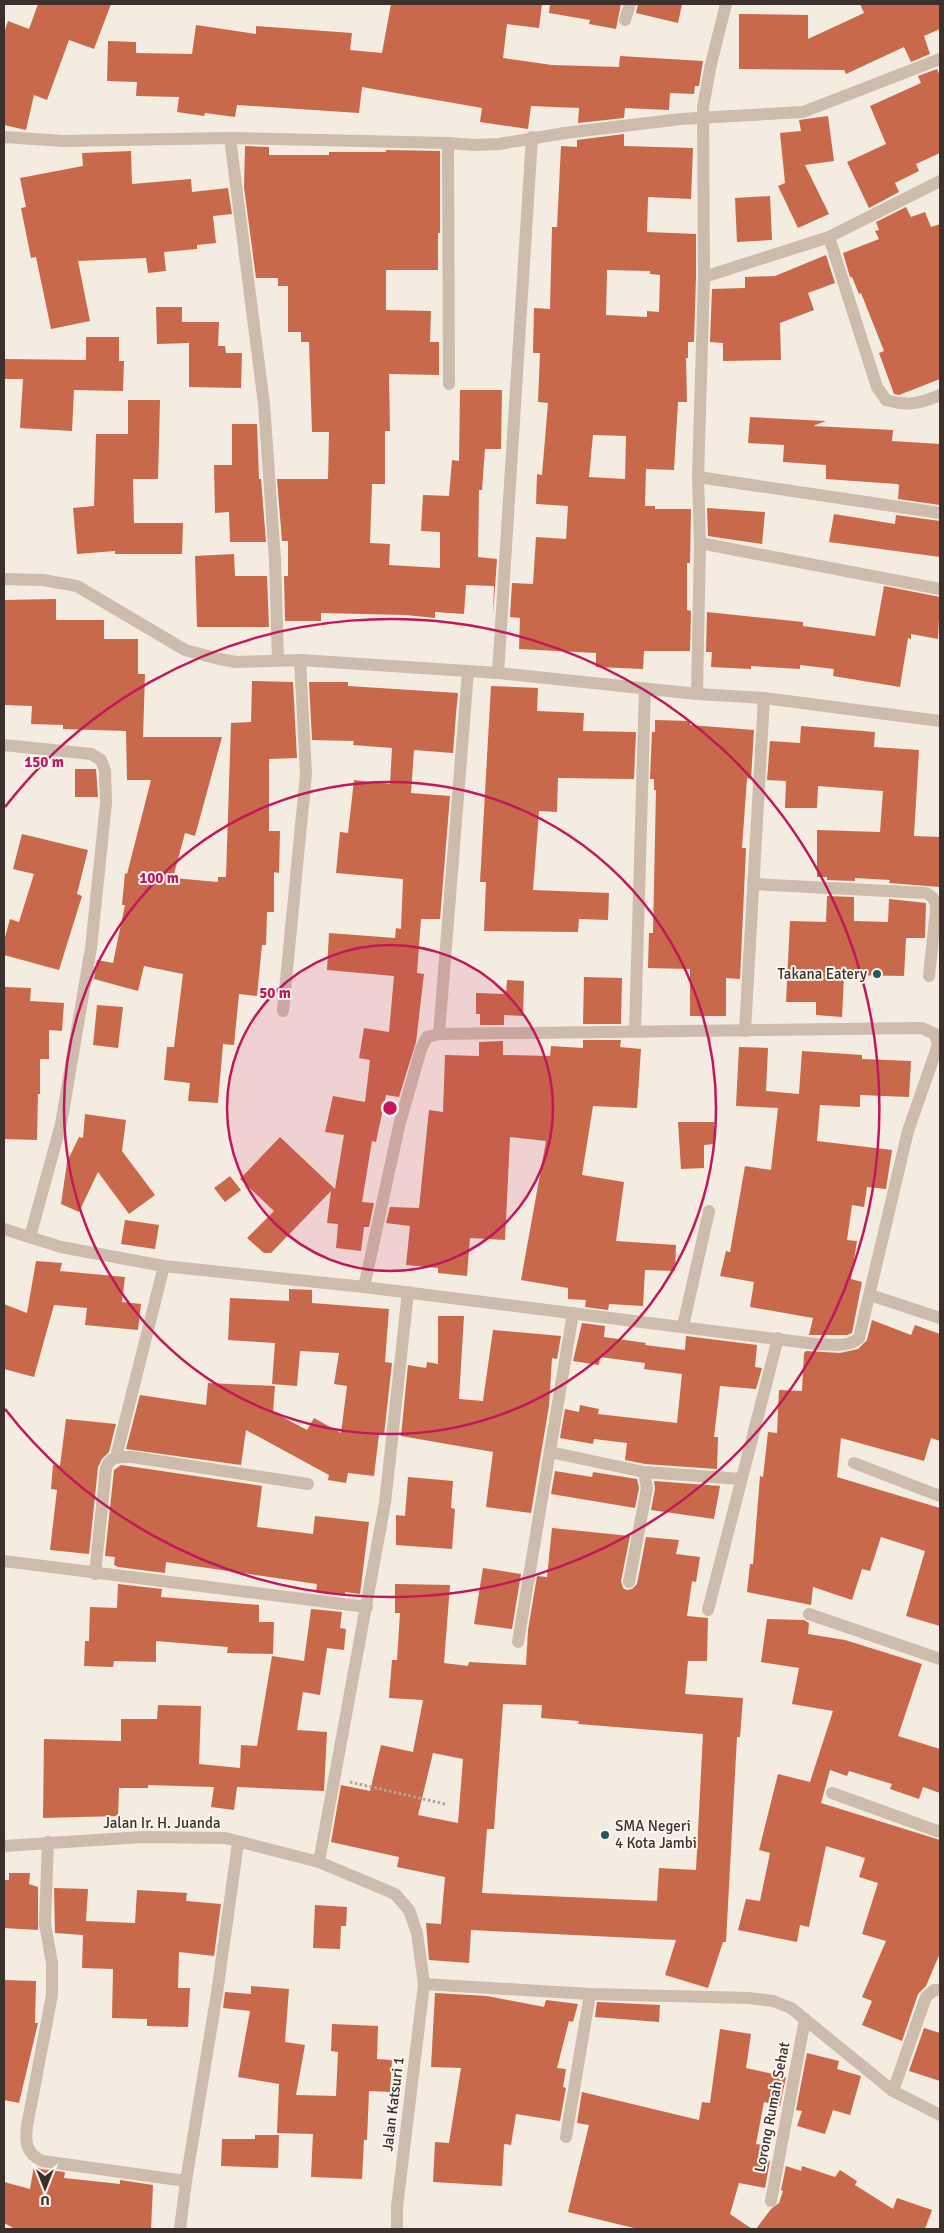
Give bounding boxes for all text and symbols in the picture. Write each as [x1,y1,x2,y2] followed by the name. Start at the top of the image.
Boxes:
[24,753,64,771] text: 150 m
[139,869,179,887] text: 100 m
[778,965,867,983] place label: Takana Eatery
[871,968,883,980] marker: Takana Eatery
[259,984,291,1002] text: 50 m
[381,1099,399,1117] centre of rings
[103,1814,221,1832] street label: Jalan Ir. H. Juanda
[615,1817,697,1852] place label: SMA Negeri 4 Kota Jambi
[599,1829,611,1841] marker: SMA Negeri 4 Kota Jambi
[751,2040,793,2174] street label: Lorong Rumah Sehat
[378,2056,408,2152] street label: Jalan Katsuri 1
[20,2163,70,2213] north arrow
[40,2192,50,2209] text: U

